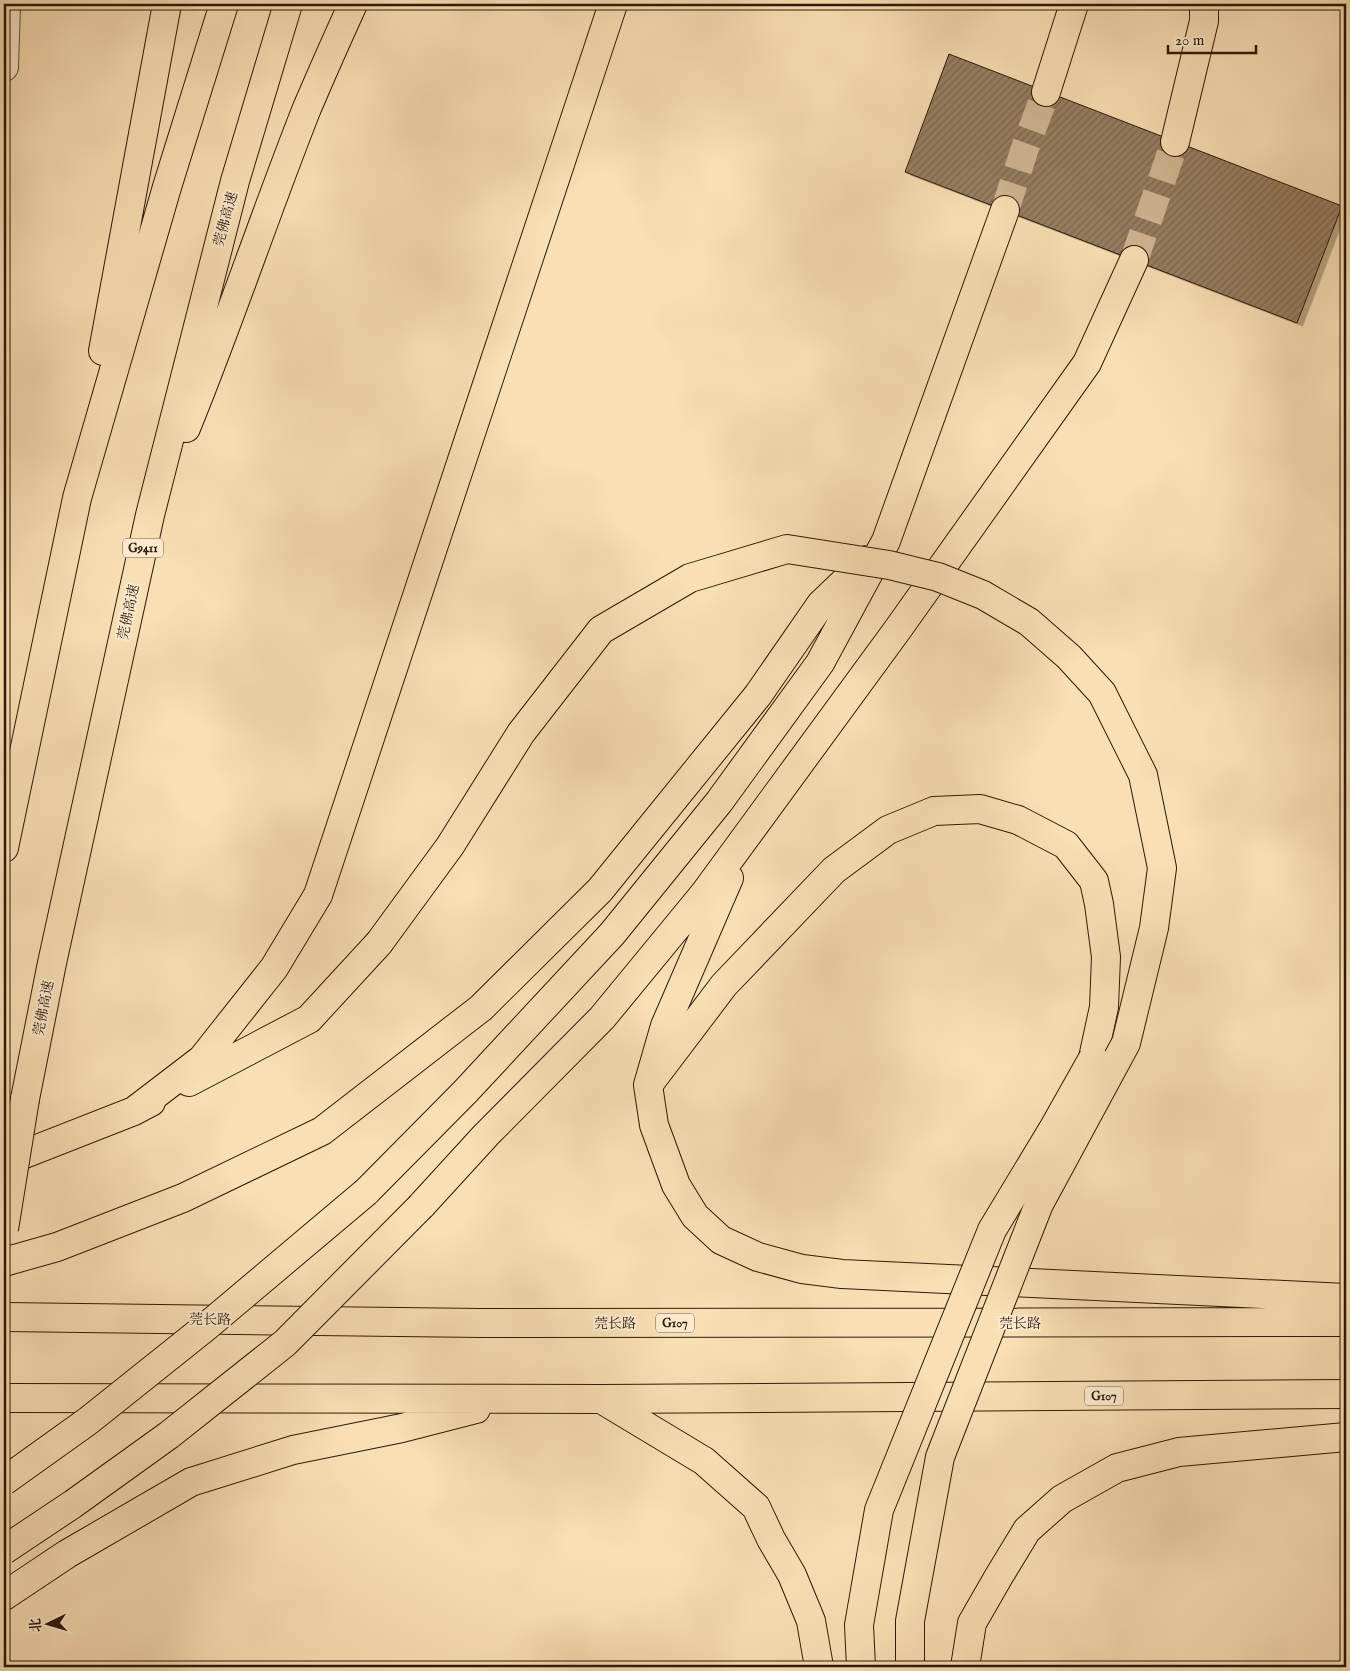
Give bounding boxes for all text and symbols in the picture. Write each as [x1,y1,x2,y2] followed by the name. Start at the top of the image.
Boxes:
[1168,22,1255,54] scale bar
[1175,31,1205,50] text: 20 m
[210,190,242,249] street label: 莞佛高速
[123,538,163,558] road number: G9411
[114,583,144,641] street label: 莞佛高速
[30,979,58,1037] street label: 莞佛高速
[189,1311,231,1329] street label: 莞长路
[656,1314,694,1332] road number: G107
[594,1315,636,1333] street label: 莞长路
[999,1315,1041,1333] street label: 莞长路
[1085,1386,1123,1405] road number: G107
[22,1598,72,1648] north arrow
[26,1617,46,1633] text: 北

